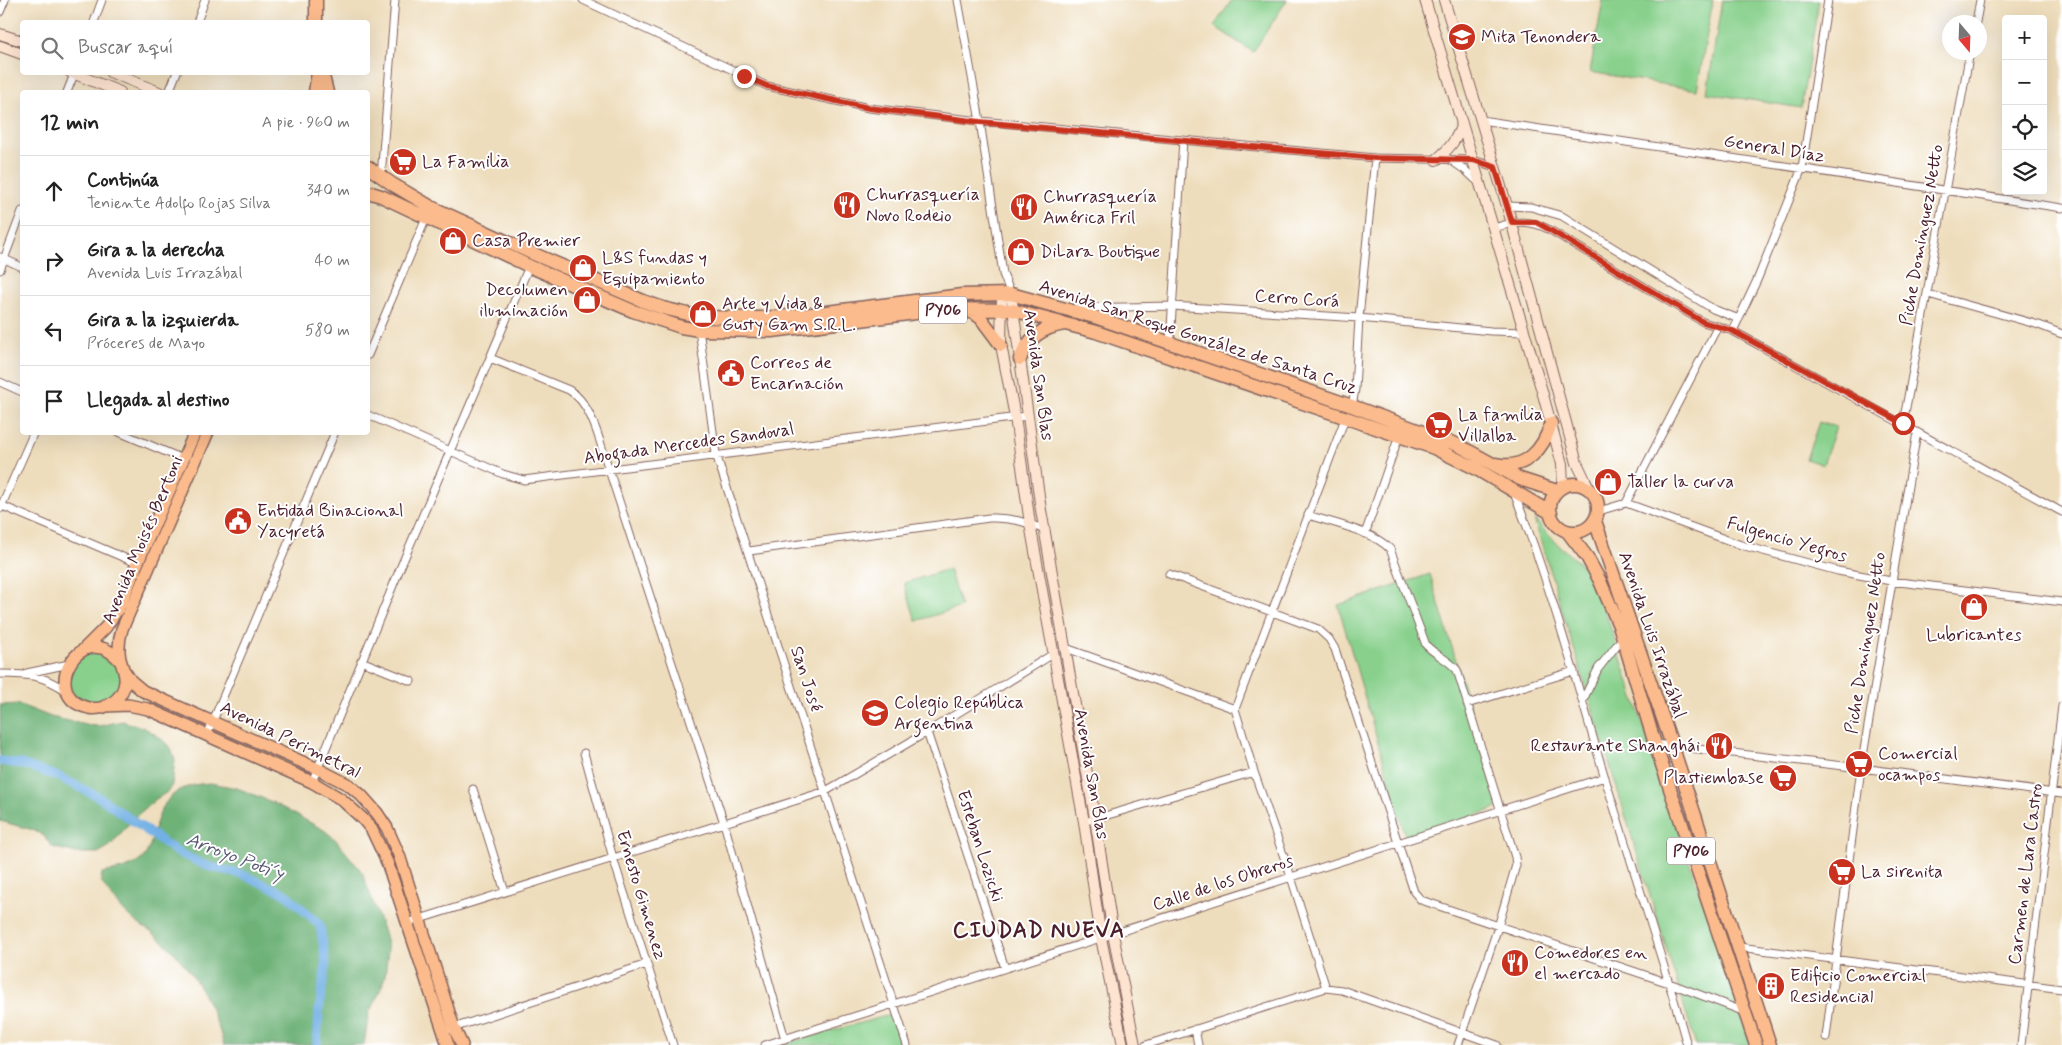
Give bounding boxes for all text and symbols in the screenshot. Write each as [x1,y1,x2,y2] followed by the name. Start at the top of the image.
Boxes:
[1942,15,1987,60] north arrow
[2002,15,2047,195] map controls
[2002,15,2047,60] button: +
[20,20,370,75] search box
[1447,22,1477,52] school or university icon: Mita Tenondera
[1481,25,1601,49] place label: Mita Tenondera
[38,34,66,62] icon: search
[78,35,173,60] text: Buscar aquí
[2002,60,2047,105] button: −
[733,65,756,88] route end
[2002,105,2047,150] button: locate
[40,109,99,137] text: 12 min
[262,112,350,133] text: A pie · 960 m
[1722,129,1826,169] street label: General Díaz
[1894,142,1950,328] street label: Piche Dominguez Netto
[388,147,418,177] supermarket icon: La Familia
[422,150,510,174] place label: La Familia
[2002,150,2047,195] button: layers
[87,168,159,193] text: Continúa
[40,177,68,205] icon: ahead
[306,180,350,201] text: 340 m
[866,183,980,228] place label: Churrasquería Novo Rodeio
[1043,185,1157,230] place label: Churrasquería América Fril
[832,190,862,220] restaurant icon: Churrasquería Novo Rodeio
[1009,192,1039,222] restaurant icon: Churrasquería América Fril
[87,193,271,214] text: Teniente Adolfo Rojas Silva
[438,226,468,256] shop icon: Casa Premier
[472,229,581,253] place label: Casa Premier
[1006,237,1036,267] shop icon: DiLara Boutique
[87,238,225,263] text: Gira a la derecha
[1040,240,1160,264] place label: DiLara Boutique
[602,246,707,291] place label: L&S fundas y Equipamiento
[40,247,68,275] icon: right
[314,250,350,271] text: 40 m
[568,253,598,283] shop icon: L&S fundas y Equipamiento
[87,263,242,284] text: Avenida Luis Irrazábal
[1036,274,1360,400] street label: Avenida San Roque González de Santa Cruz
[479,278,568,323] place label: Decolumen iluminación
[1254,284,1340,314] street label: Cerro Corá
[572,285,602,315] shop icon: Decolumen iluminación
[722,292,856,337] place label: Arte y Vida & Gusty Gam S.R.L.
[919,296,967,324] road number: PY06
[688,299,718,329] shop icon: Arte y Vida & Gusty Gam S.R.L.
[87,308,238,333] text: Gira a la izquierda
[1017,308,1059,442] street label: Avenida San Blas
[40,317,68,345] icon: left
[305,320,350,341] text: 580 m
[87,333,205,354] text: Próceres de Mayo
[750,351,844,396] place label: Correos de Encarnación
[716,358,746,388] public building icon: Correos de Encarnación
[40,387,68,415] icon: arrive
[87,388,229,413] text: Llegada al destino
[1458,403,1543,448] place label: La familia Villalba
[1424,410,1454,440] supermarket icon: La familia Villalba
[1892,412,1915,435] route start
[582,417,796,473] street label: Abogada Mercedes Sandoval
[97,452,189,628] street label: Avenida Moisés Bertoni
[1593,467,1623,497] shop icon: Taller la curva
[1627,470,1734,494] place label: Taller la curva
[257,499,404,544] place label: Entidad Binacional Yacyretá
[223,506,253,536] public building icon: Entidad Binacional Yacyretá
[1724,511,1850,571] street label: Fulgencio Yegros
[1612,548,1692,722] street label: Avenida Luis Irrazábal
[1840,550,1892,736] street label: Piche Dominguez Netto
[1959,592,1989,622] shop icon: Lubricantes
[1926,623,2022,647] place label: Lubricantes
[784,643,828,715] street label: San José
[894,691,1024,738] place label: Colegio República Argentina
[216,696,364,784] street label: Avenida Perimetral
[860,698,890,728] school or university icon: Colegio República Argentina
[1068,707,1114,841] street label: Avenida San Blas
[1704,731,1734,761] restaurant icon: Restaurante Shanghái
[1531,734,1700,758] place label: Restaurante Shanghái
[1878,742,1958,787] place label: Comercial ocampos
[1844,749,1874,779] supermarket icon: Comercial ocampos
[1768,763,1798,793] supermarket icon: Plastiembase
[1663,766,1764,790] place label: Plastiembase
[2003,782,2049,966] street label: Carmen de Lara Castro
[951,787,1009,905] street label: Esteban Lozicki
[183,827,289,888] water label: Arroyo Poti´y
[610,827,672,963] street label: Ernesto Gimenez
[1667,838,1715,864] road number: PY06
[1149,849,1297,917] street label: Calle de los Obreros
[1827,857,1857,887] supermarket icon: La sirenita
[1861,860,1943,884] place label: La sirenita
[953,917,1125,945] district label: CIUDAD NUEVA
[1534,941,1647,986] place label: Comedores en el mercado
[1500,948,1530,978] restaurant icon: Comedores en el mercado
[1790,964,1926,1009] place label: Edificio Comercial Residencial
[1756,971,1786,1001] building icon: Edificio Comercial Residencial

